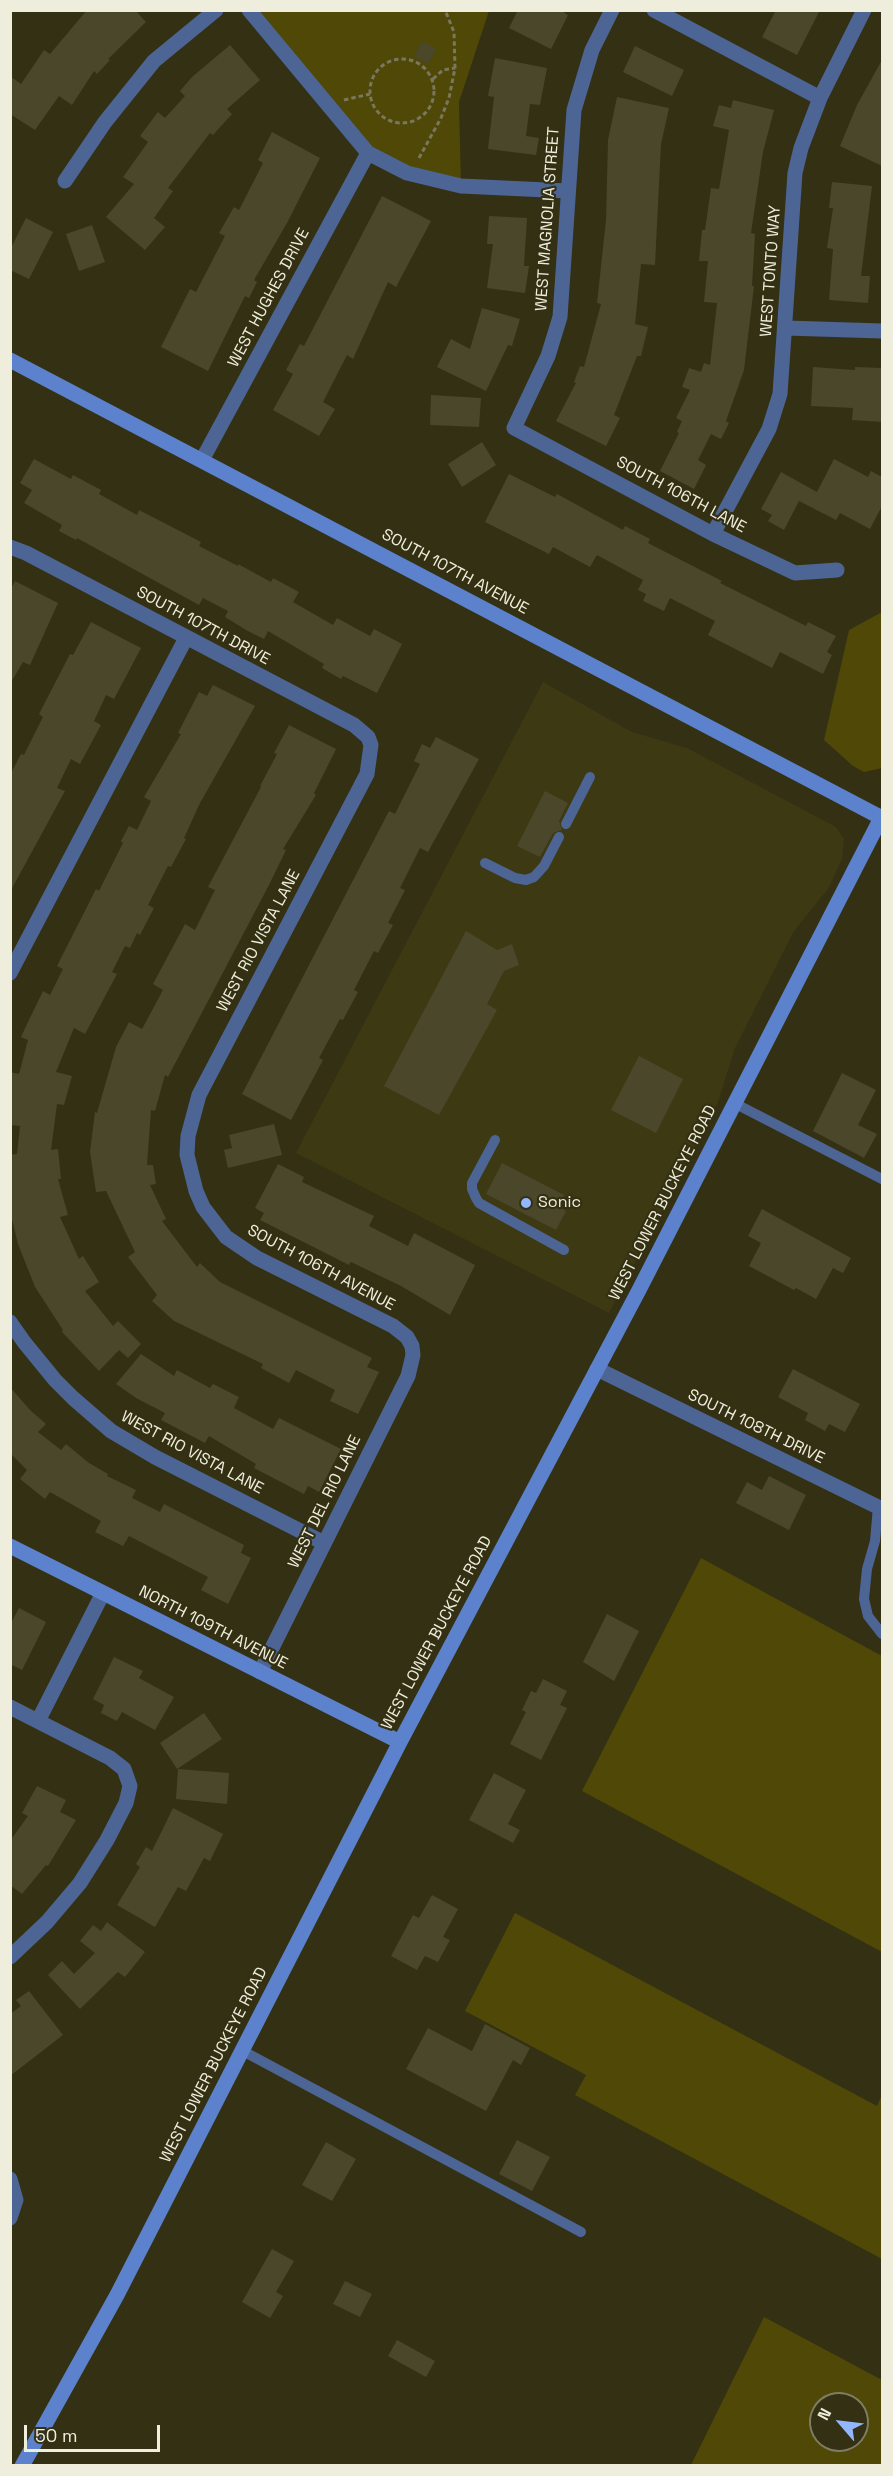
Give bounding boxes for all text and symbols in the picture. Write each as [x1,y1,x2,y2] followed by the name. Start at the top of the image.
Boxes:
[532,126,564,312] street label: WEST MAGNOLIA STREET
[757,204,785,338] street label: WEST TONTO WAY
[224,225,314,371] street label: WEST HUGHES DRIVE
[613,453,749,537] street label: SOUTH 106TH LANE
[378,525,532,619] street label: SOUTH 107TH AVENUE
[133,583,273,669] street label: SOUTH 107TH DRIVE
[213,866,305,1016] street label: WEST RIO VISTA LANE
[605,1102,721,1304] street label: WEST LOWER BUCKEYE ROAD
[538,1193,581,1213] place label: Sonic
[519,1196,533,1210] marker: Sonic
[244,1221,398,1315] street label: SOUTH 106TH AVENUE
[685,1386,827,1468] street label: SOUTH 108TH DRIVE
[117,1407,267,1499] street label: WEST RIO VISTA LANE
[284,1432,366,1572] street label: WEST DEL RIO LANE
[378,1533,496,1733] street label: WEST LOWER BUCKEYE ROAD
[135,1582,291,1674] street label: NORTH 109TH AVENUE
[156,1964,272,2166] street label: WEST LOWER BUCKEYE ROAD
[809,2392,869,2452] north arrow
[813,2405,836,2424] text: N
[27,2413,164,2451] scale bar
[35,2424,77,2447] text: 50 m

